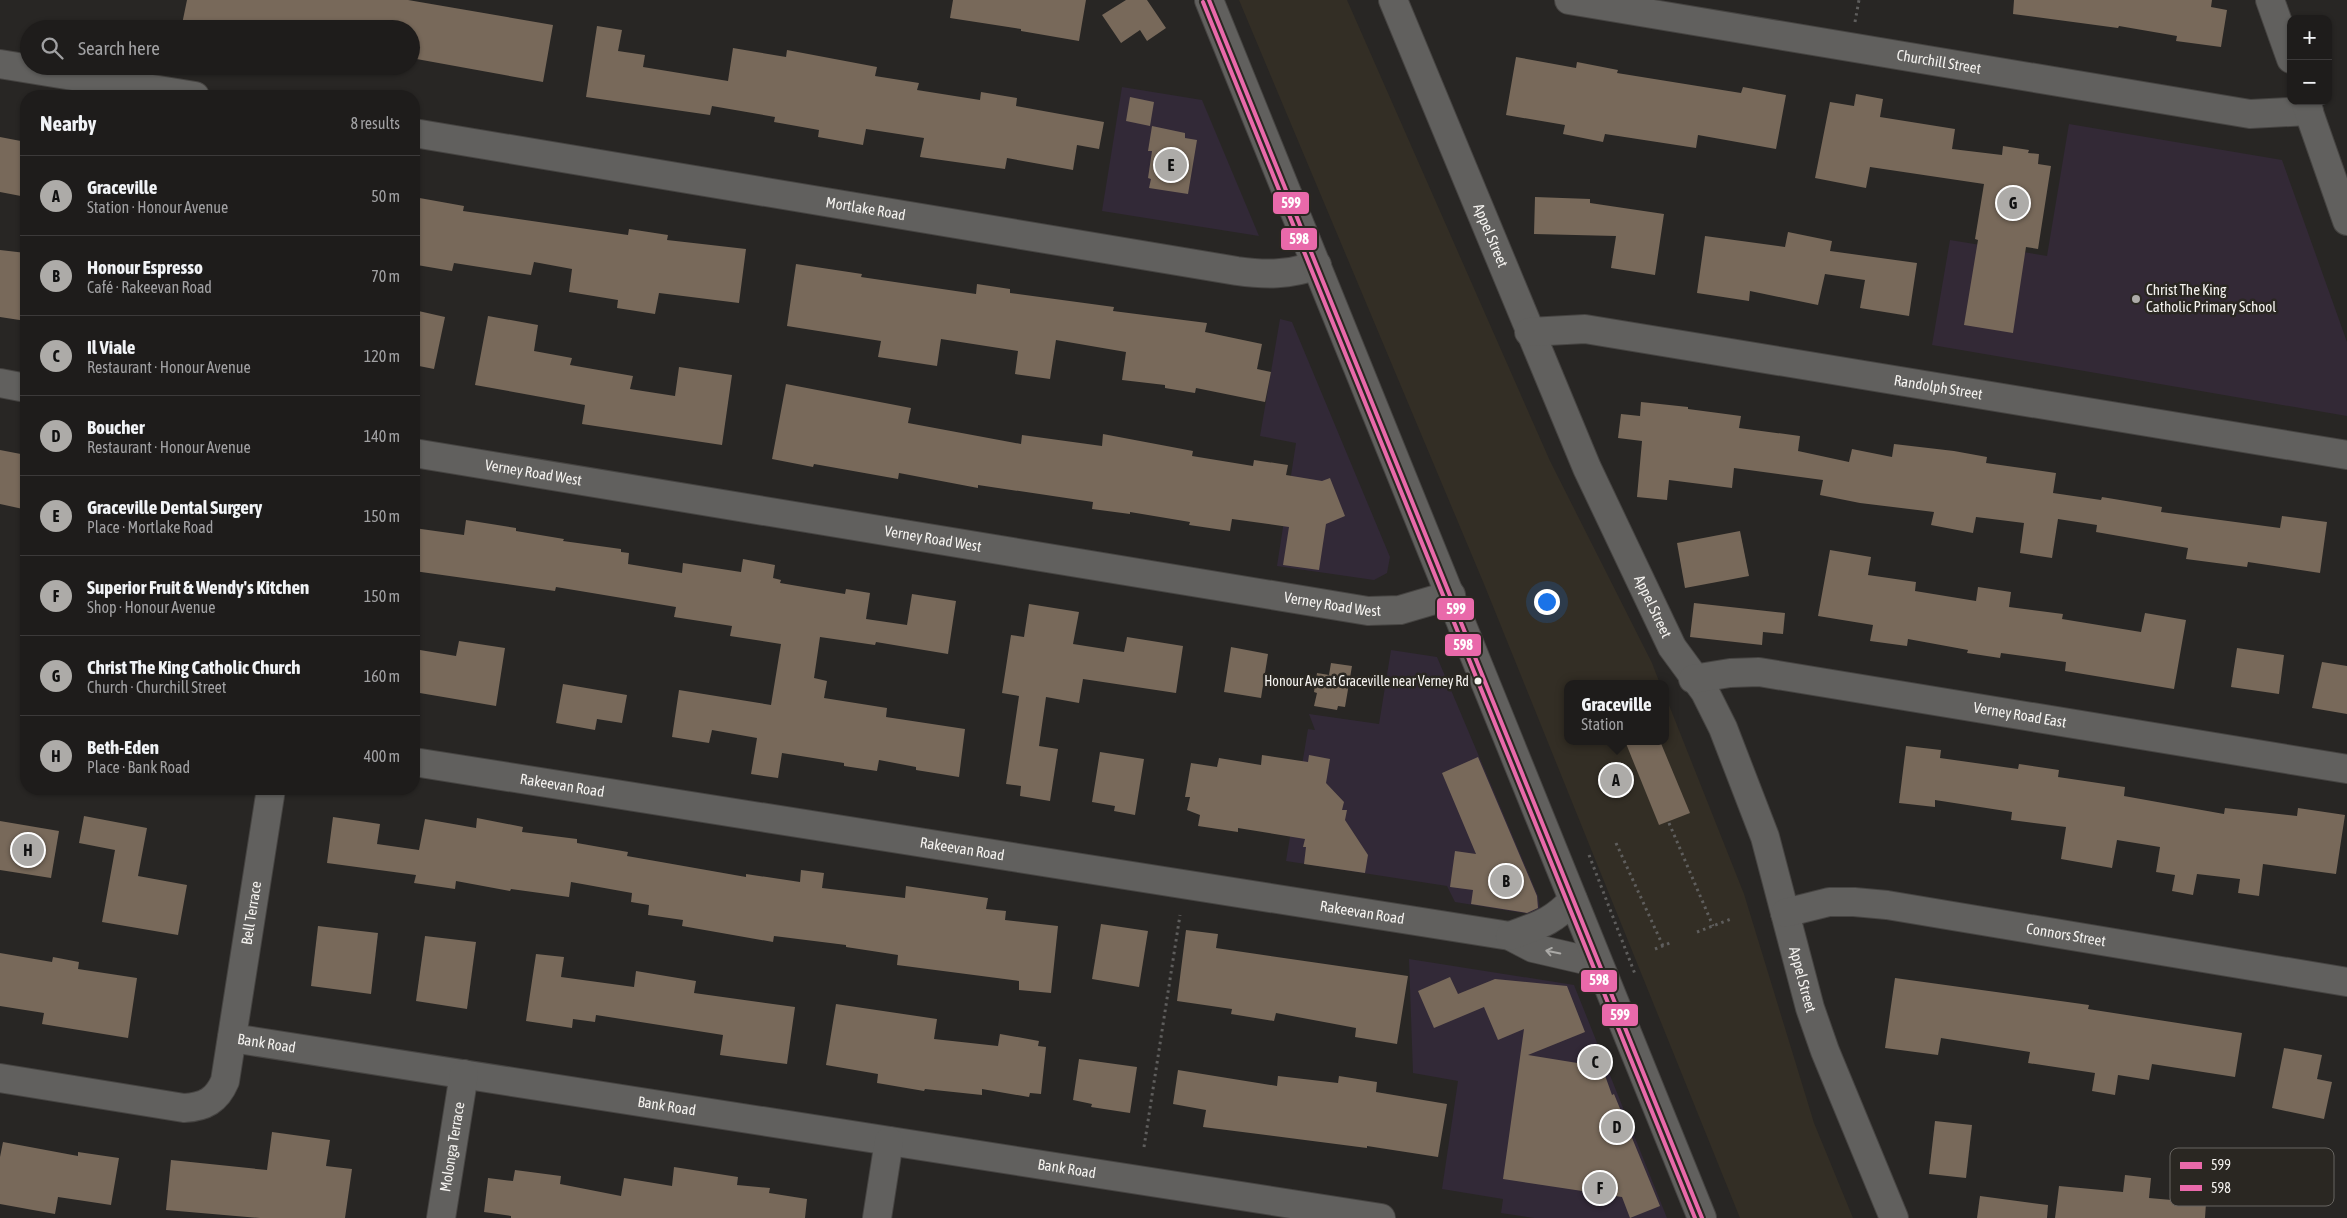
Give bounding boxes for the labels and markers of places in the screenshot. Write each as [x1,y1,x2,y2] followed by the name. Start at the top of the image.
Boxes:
[1155,146,1187,184] pin: E
[1997,184,2029,222] pin: G
[2146,281,2276,315] place label: Christ The King Catholic Primary School
[2130,293,2142,305] marker: Christ The King Catholic Primary School
[1264,673,1469,689] place label: Honour Ave at Graceville near Verney Rd
[1473,676,1483,686] marker: Honour Ave at Graceville near Verney Rd
[1600,761,1632,799] pin: A
[12,831,44,869] pin: H
[1490,862,1522,900] pin: B
[1579,1043,1611,1081] pin: C
[1601,1108,1633,1146] pin: D
[1584,1169,1616,1207] pin: F

